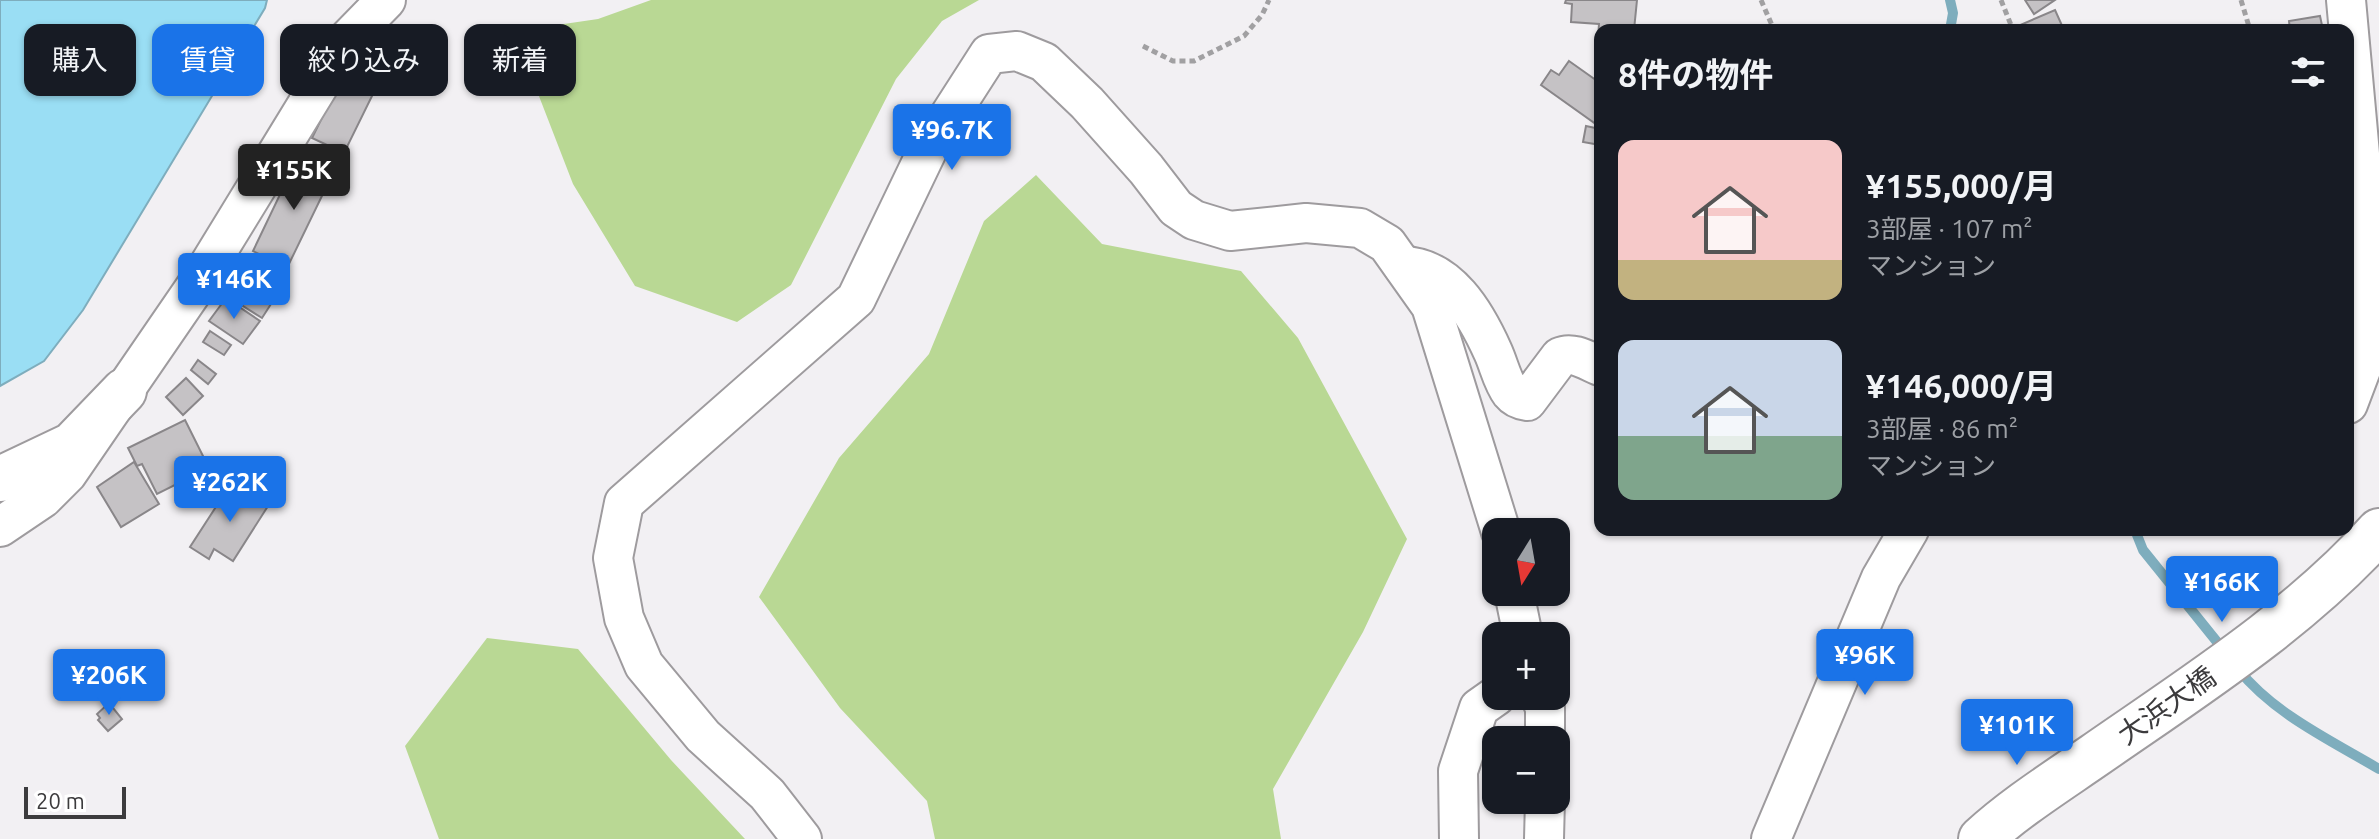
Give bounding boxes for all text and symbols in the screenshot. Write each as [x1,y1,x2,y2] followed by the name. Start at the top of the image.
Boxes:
[24,24,136,96] chip: 購入
[152,24,264,96] chip: 賃貸
[280,24,448,96] chip: 絞り込み
[464,24,576,96] chip: 新着
[2286,50,2330,94] icon: filters
[1618,55,1773,93] text: 8件の物件
[887,104,1017,172] pin: ¥96.7K
[911,115,993,144] text: ¥96.7K
[238,144,350,212] pin: ¥155K
[256,155,332,184] text: ¥155K
[1866,166,2057,204] text: ¥155,000/月
[1682,172,1778,268] icon: home
[1866,214,2033,243] text: 3部屋 · 107 m²
[1866,251,1996,280] text: マンション
[178,253,290,321] pin: ¥146K
[196,264,272,293] text: ¥146K
[1866,366,2057,404] text: ¥146,000/月
[1682,372,1778,468] icon: home
[1866,414,2018,443] text: 3部屋 · 86 m²
[1866,451,1996,480] text: マンション
[174,456,286,524] pin: ¥262K
[192,467,268,496] text: ¥262K
[1482,518,1570,606] north arrow
[1482,518,1570,814] map controls
[2166,556,2278,624] pin: ¥166K
[2184,567,2260,596] text: ¥166K
[1482,622,1570,710] button: +
[1818,629,1912,697] pin: ¥96K
[1834,640,1896,669] text: ¥96K
[53,649,165,717] pin: ¥206K
[71,660,147,689] text: ¥206K
[2111,660,2221,750] street label: 大浜大橋
[1961,699,2073,767] pin: ¥101K
[1979,710,2055,739] text: ¥101K
[1482,726,1570,814] button: −
[24,783,126,819] scale bar
[36,788,85,813] text: 20 m

